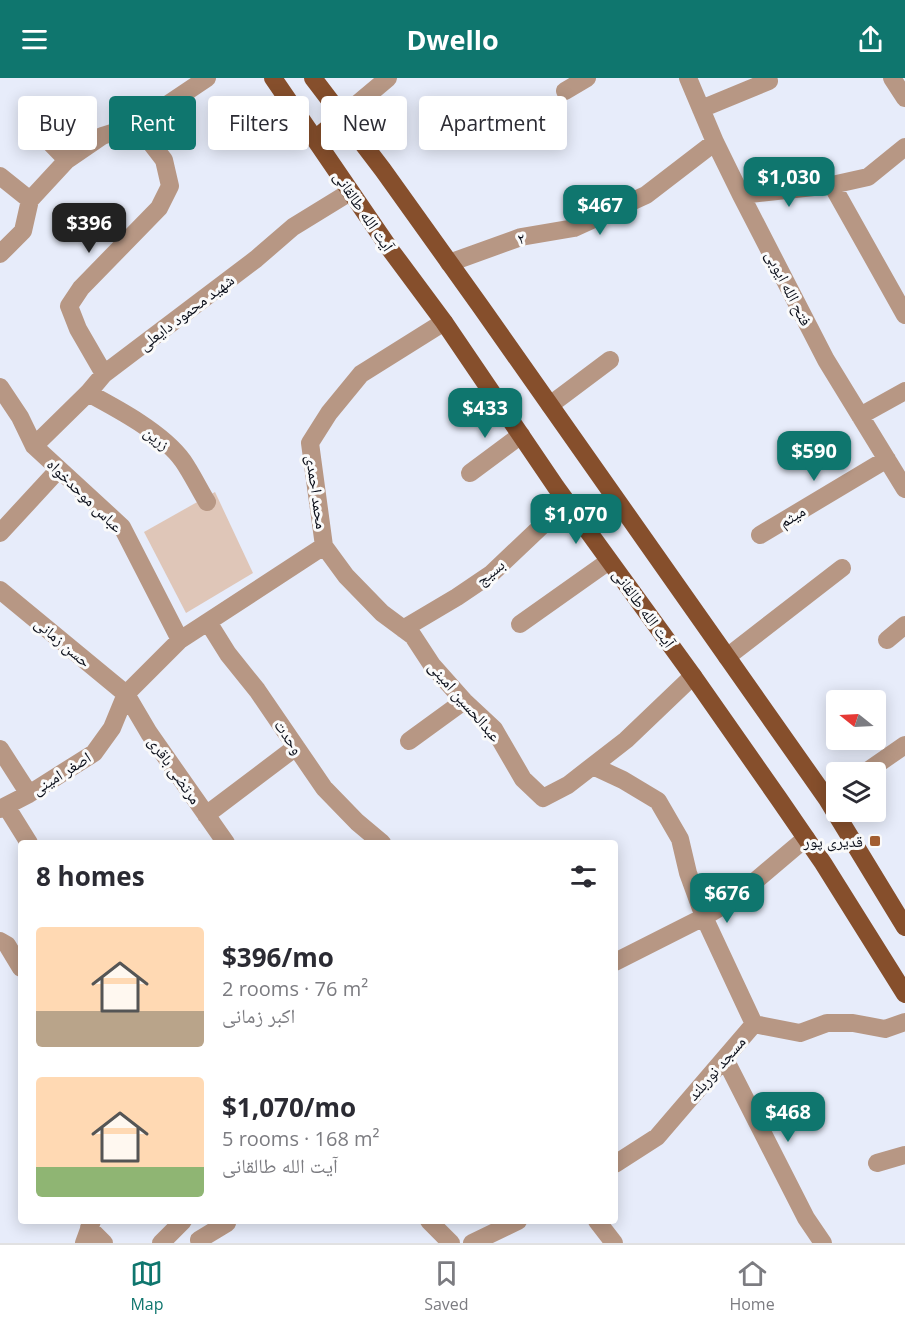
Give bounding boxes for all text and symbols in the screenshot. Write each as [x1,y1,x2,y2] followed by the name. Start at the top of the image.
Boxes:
[406,21,499,58] text: Dwello
[18,23,51,56] icon: menu
[854,23,887,56] icon: share
[18,96,97,150] chip: Buy
[109,96,196,150] chip: Rent
[208,96,309,150] chip: Filters
[321,96,407,150] chip: New
[419,96,567,150] chip: Apartment
[740,157,838,208] pin: $1,030
[758,163,820,190] text: $1,030
[329,166,400,256] street label: آیت الله طالقانی
[564,185,636,236] pin: $467
[577,191,623,218] text: $467
[53,203,125,254] pin: $396
[66,209,112,236] text: $396
[515,226,527,250] street label: ۲
[761,246,817,330] street label: فتح الله ایوبی
[134,269,238,355] street label: شهید محمود دایعلی
[449,388,521,439] pin: $433
[462,394,508,421] text: $433
[140,421,174,455] street label: زرین
[778,431,850,482] pin: $590
[791,437,837,464] text: $590
[42,453,128,537] street label: عباس موحدخواه
[301,454,333,530] street label: محمد احمدی
[527,494,625,545] pin: $1,070
[545,500,607,527] text: $1,070
[775,500,809,532] street label: میثم
[471,554,509,590] street label: بسیج
[608,564,681,653] street label: آیت الله طالقانی
[30,612,96,672] street label: حسن زمانی
[424,656,506,746] street label: عبدالحسین امینی
[826,690,886,750] north arrow
[826,690,886,822] map controls
[269,715,309,759] street label: وحدت
[144,732,206,808] street label: مرتضی باقری
[27,746,95,800] street label: اصغر امینی
[826,762,886,822] button: layers
[803,830,863,852] place label: قدیری پور
[868,834,882,848] marker: قدیری پور
[36,858,145,894] text: 8 homes
[567,860,600,893] icon: filters
[691,873,763,924] pin: $676
[704,879,750,906] text: $676
[222,939,334,975] text: $396/mo
[84,951,156,1023] icon: home
[222,975,368,1002] text: 2 rooms · 76 m²
[222,1002,295,1029] text: اکبر زمانی
[682,1031,750,1105] street label: مسجد نوربلند
[222,1089,356,1125] text: $1,070/mo
[752,1092,824,1143] pin: $468
[765,1098,811,1125] text: $468
[84,1101,156,1173] icon: home
[222,1125,380,1152] text: 5 rooms · 168 m²
[222,1152,338,1179] text: آیت الله طالقانی
[130,1257,163,1315] tab: Map
[424,1257,469,1315] tab: Saved
[729,1257,775,1315] tab: Home

